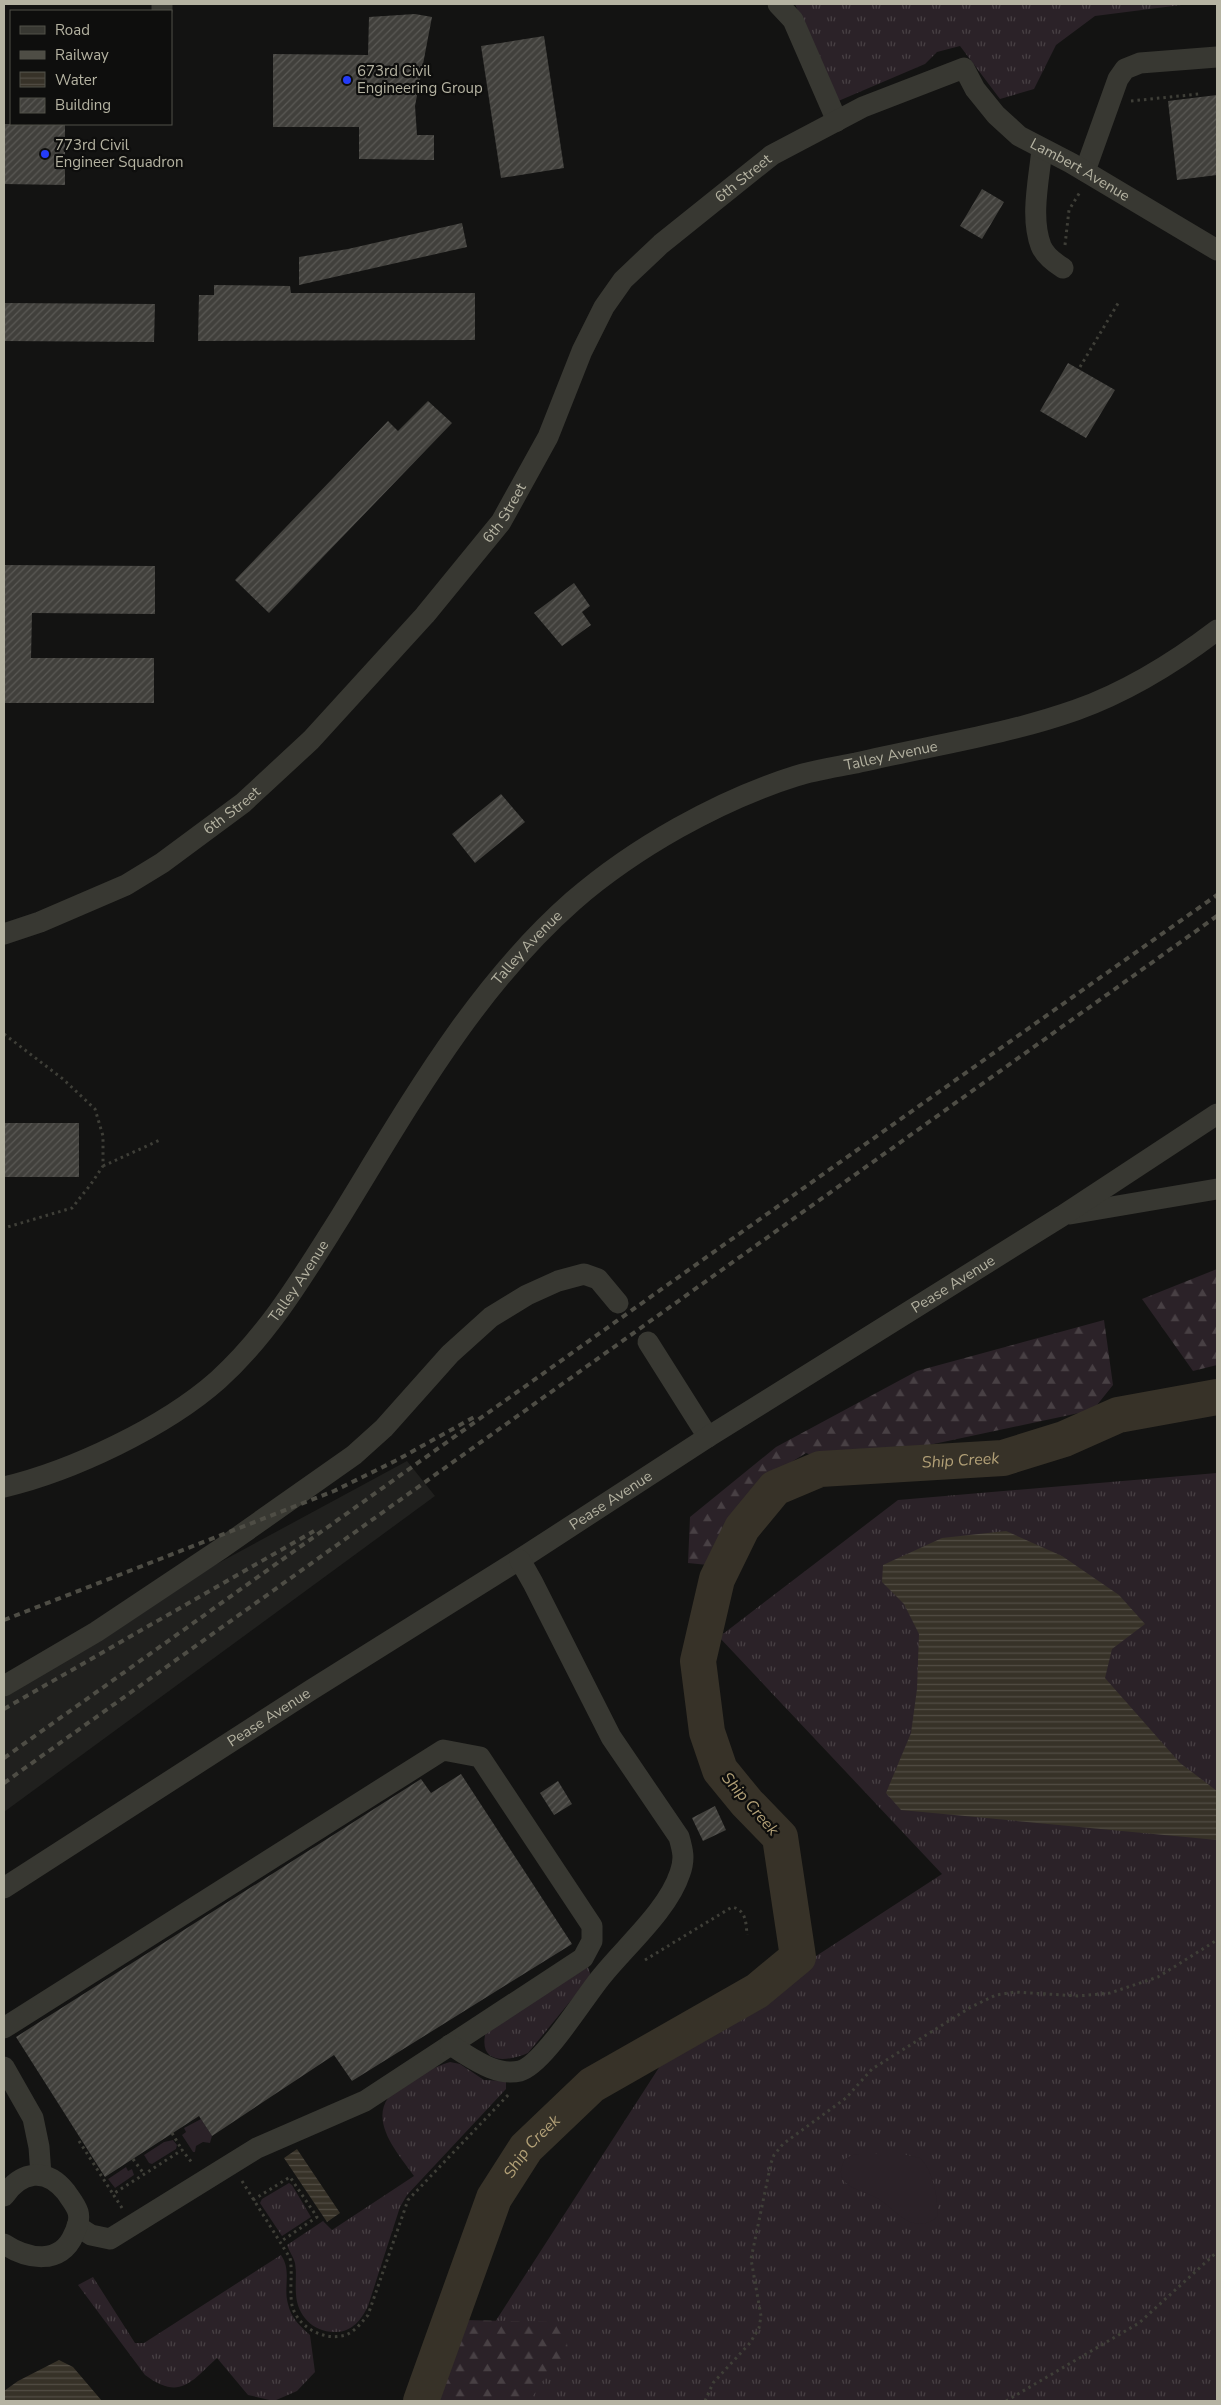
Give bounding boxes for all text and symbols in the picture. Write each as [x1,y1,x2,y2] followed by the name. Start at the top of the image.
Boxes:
[10,10,172,125] legend
[55,20,90,40] text: Road
[55,45,109,65] text: Railway
[357,61,483,98] place label: 673rd Civil Engineering Group
[55,70,98,90] text: Water
[341,74,353,86] marker: 673rd Civil Engineering Group
[55,95,111,115] text: Building
[1027,133,1134,206] street label: Lambert Avenue
[55,135,183,172] place label: 773rd Civil Engineer Squadron
[39,148,51,160] marker: 773rd Civil Engineer Squadron
[711,149,776,207] street label: 6th Street
[478,479,531,547] street label: 6th Street
[842,736,939,775] street label: Talley Avenue
[199,781,265,839] street label: 6th Street
[487,906,566,989] street label: Talley Avenue
[264,1236,333,1327] street label: Talley Avenue
[907,1250,999,1318] street label: Pease Avenue
[921,1447,1001,1474] water label: Ship Creek
[565,1466,656,1535] street label: Pease Avenue
[223,1683,314,1751] street label: Pease Avenue
[716,1768,784,1841] water label: Ship Creek
[498,2109,566,2182] water label: Ship Creek

